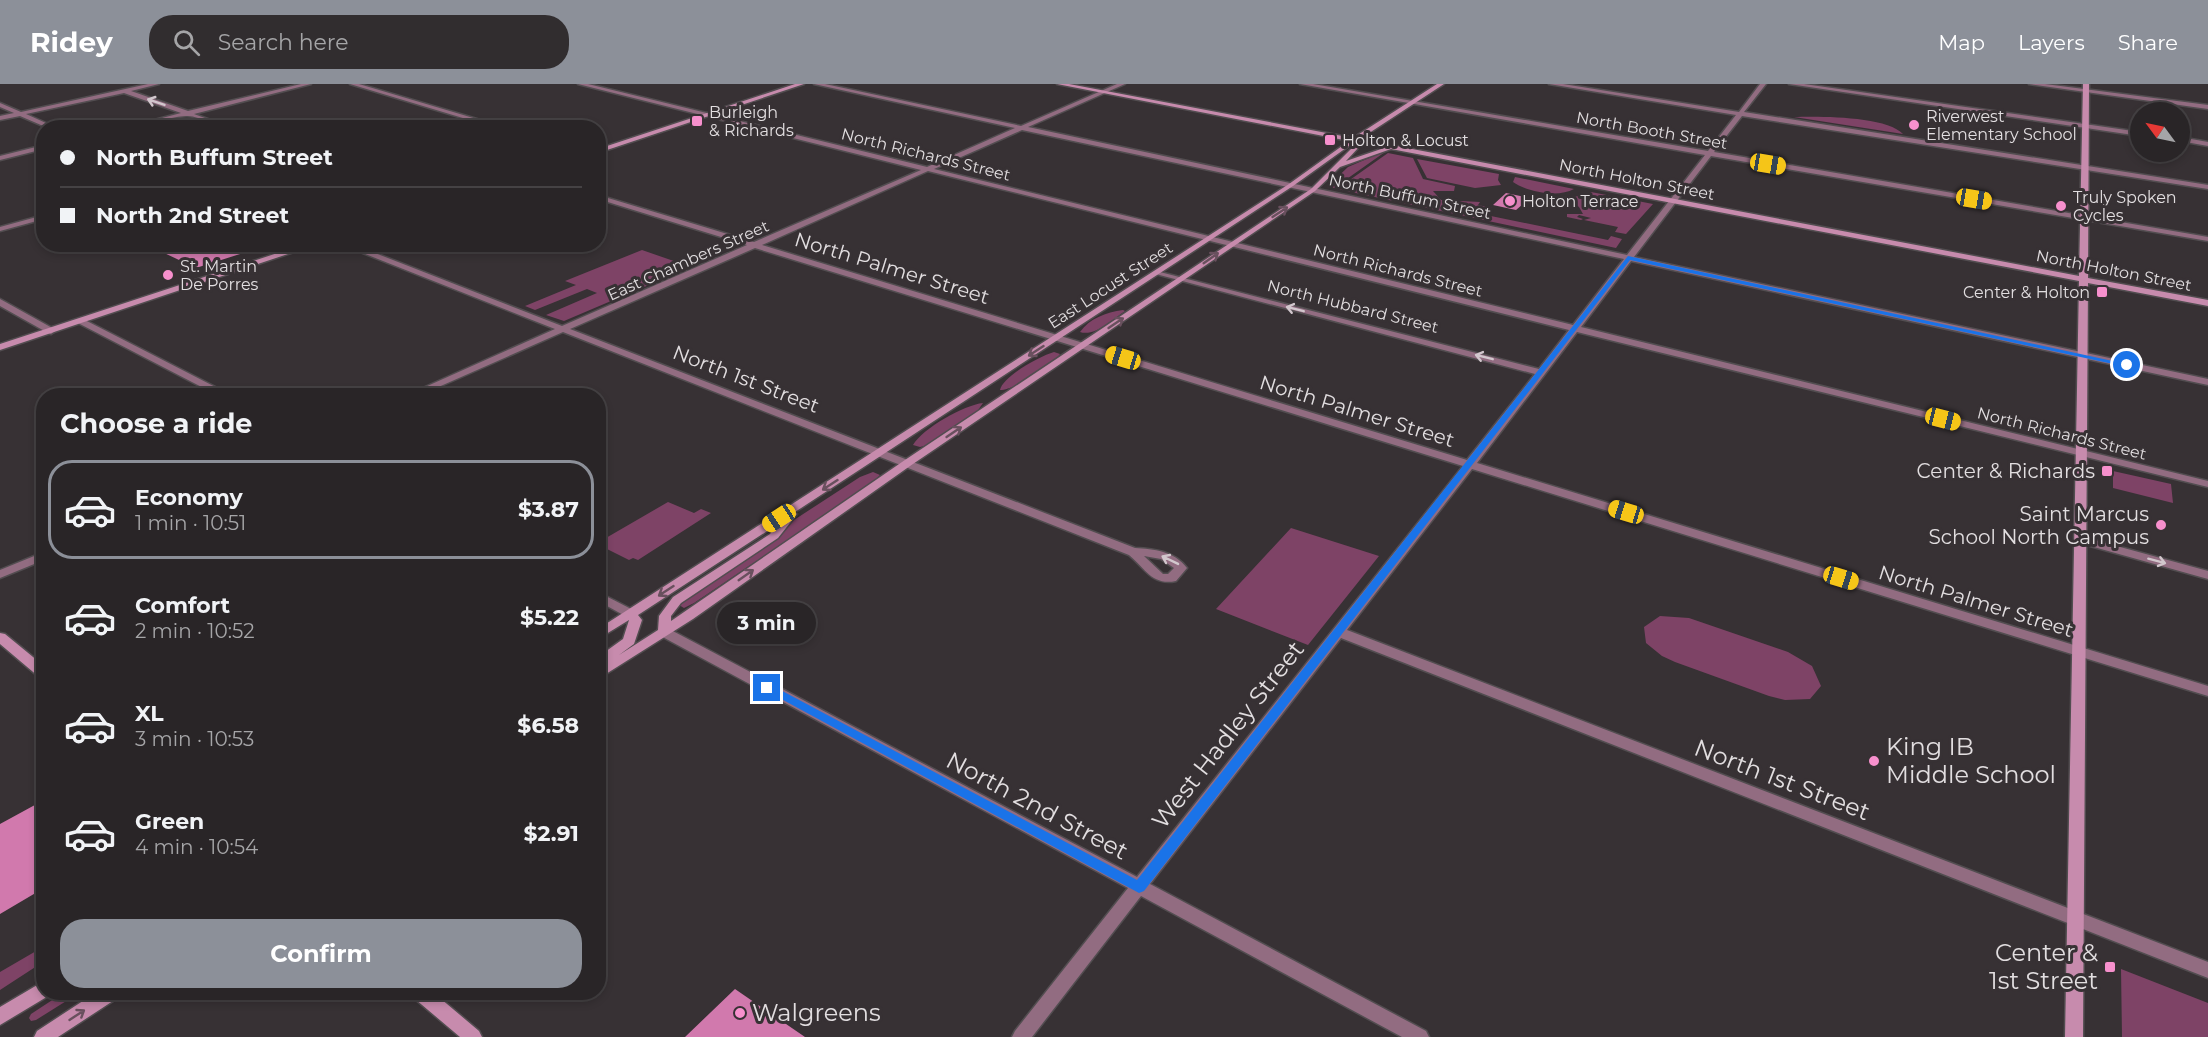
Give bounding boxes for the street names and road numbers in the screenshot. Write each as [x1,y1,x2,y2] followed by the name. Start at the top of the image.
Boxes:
[1575,108,1729,153] street label: North Booth Street
[839,124,1013,185] street label: North Richards Street
[1558,155,1717,204] street label: North Holton Street
[1327,170,1493,223] street label: North Buffum Street
[605,216,772,305] street label: East Chambers Street
[792,227,992,309] street label: North Palmer Street
[1045,238,1176,333] street label: East Locust Street
[1311,240,1485,301] street label: North Richards Street
[2035,246,2194,295] street label: North Holton Street
[1265,276,1441,337] street label: North Hubbard Street
[669,340,823,418] street label: North 1st Street
[1257,370,1457,452] street label: North Palmer Street
[1975,403,2149,464] street label: North Richards Street
[1876,560,2076,642] street label: North Palmer Street
[1145,635,1310,834] street label: West Hadley Street
[1690,733,1874,826] street label: North 1st Street
[941,745,1133,866] street label: North 2nd Street

